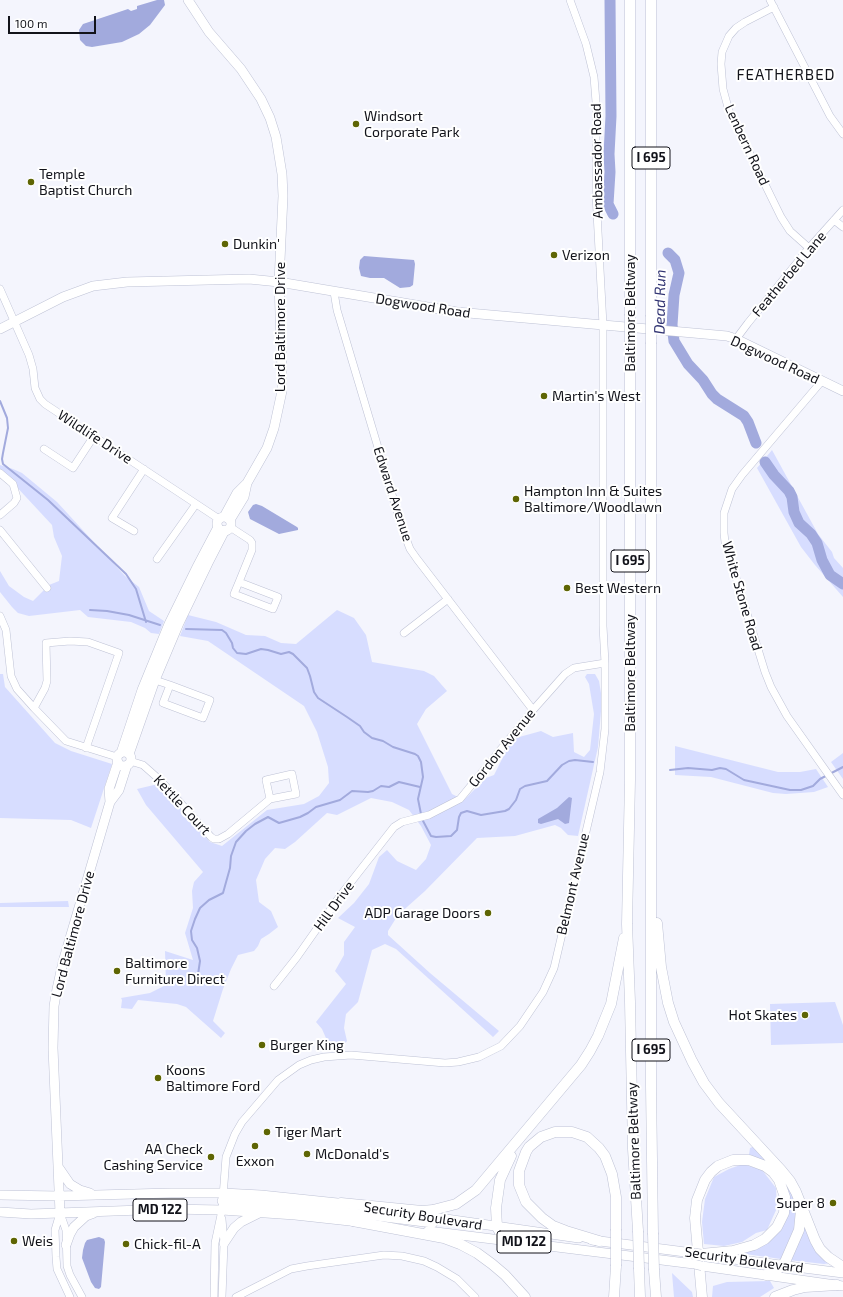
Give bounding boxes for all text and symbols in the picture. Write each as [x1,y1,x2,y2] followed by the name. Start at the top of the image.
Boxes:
[10,8,98,34] scale bar
[15,16,47,30] text: 100 m
[737,66,835,84] district label: FEATHERBED
[721,102,773,188] street label: Lenbern Road
[588,103,606,219] street label: Ambassador Road
[364,108,460,140] place label: Windsort Corporate Park
[351,119,361,129] marker: Windsort Corporate Park
[632,147,670,169] road number: I 695
[39,166,132,198] place label: Temple Baptist Church
[26,177,36,187] marker: Temple Baptist Church
[748,228,830,320] street label: Featherbed Lane
[233,236,280,252] place label: Dunkin'
[220,239,230,249] marker: Dunkin'
[562,247,610,263] place label: Verizon
[549,250,559,260] marker: Verizon
[622,254,638,372] street label: Baltimore Beltway
[272,262,288,392] street label: Lord Baltimore Drive
[650,269,670,335] water label: Dead Run
[374,290,472,322] street label: Dogwood Road
[728,332,822,388] street label: Dogwood Road
[552,388,641,404] place label: Martin's West
[539,391,549,401] marker: Martin's West
[55,407,135,467] street label: Wildlife Drive
[370,445,416,543] street label: Edward Avenue
[524,483,662,516] place label: Hampton Inn & Suites Baltimore/Woodlawn
[511,494,521,504] marker: Hampton Inn & Suites Baltimore/Woodlawn
[718,539,766,653] street label: White Stone Road
[611,550,649,572] road number: I 695
[575,580,661,596] place label: Best Western
[562,583,572,593] marker: Best Western
[622,614,638,732] street label: Baltimore Beltway
[465,705,539,791] street label: Gordon Avenue
[150,772,214,838] street label: Kettle Court
[553,831,593,937] street label: Belmont Avenue
[48,869,98,999] street label: Lord Baltimore Drive
[310,878,358,934] street label: Hill Drive
[365,905,480,921] place label: ADP Garage Doors
[483,908,493,918] marker: ADP Garage Doors
[125,955,225,988] place label: Baltimore Furniture Direct
[112,966,122,976] marker: Baltimore Furniture Direct
[729,1007,797,1023] place label: Hot Skates
[800,1010,810,1020] marker: Hot Skates
[270,1037,344,1053] place label: Burger King
[632,1039,670,1061] road number: I 695
[257,1040,267,1050] marker: Burger King
[166,1062,260,1094] place label: Koons Baltimore Ford
[153,1073,163,1083] marker: Koons Baltimore Ford
[624,1082,644,1200] street label: Baltimore Beltway
[275,1124,342,1140] place label: Tiger Mart
[262,1127,272,1137] marker: Tiger Mart
[103,1141,203,1174] place label: AA Check Cashing Service
[250,1141,260,1151] marker: Exxon
[315,1146,389,1162] place label: McDonald's
[302,1149,312,1159] marker: McDonald's
[206,1152,216,1162] marker: AA Check Cashing Service
[236,1153,274,1169] place label: Exxon
[776,1195,825,1211] place label: Super 8
[362,1198,484,1234] street label: Security Boulevard
[828,1198,838,1208] marker: Super 8
[133,1199,187,1221] road number: MD 122
[497,1231,551,1253] road number: MD 122
[22,1233,53,1249] place label: Weis
[9,1236,19,1246] marker: Weis
[134,1236,201,1252] place label: Chick-fil-A
[121,1239,131,1249] marker: Chick-fil-A
[683,1243,805,1277] street label: Security Boulevard

